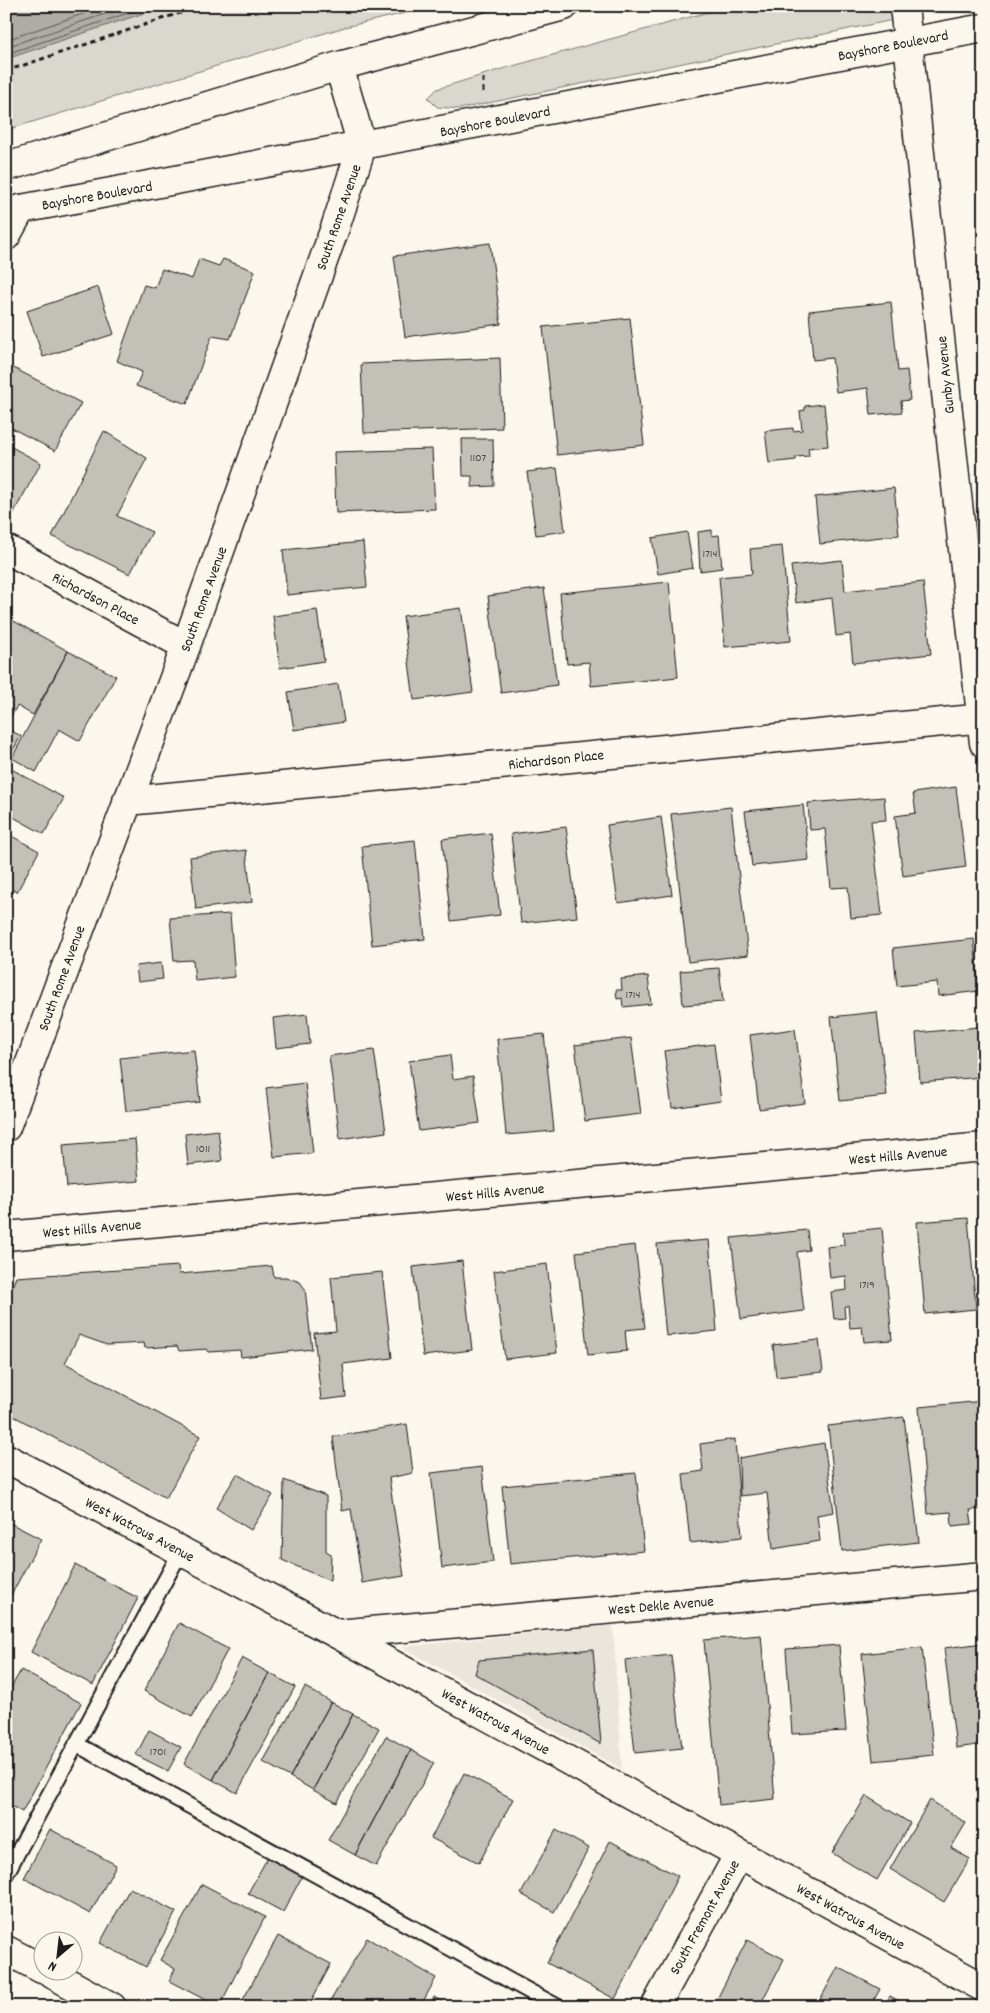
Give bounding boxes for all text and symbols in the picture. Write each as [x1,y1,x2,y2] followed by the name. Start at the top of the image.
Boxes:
[836,25,950,68] street label: Bayshore Boulevard
[438,101,552,144] street label: Bayshore Boulevard
[311,161,368,274] street label: South Rome Avenue
[40,176,154,218] street label: Bayshore Boulevard
[932,334,962,415] street label: Gunby Avenue
[470,450,487,467] house number: 1107
[176,543,234,656] street label: South Rome Avenue
[703,546,717,563] house number: 1714
[48,568,143,632] street label: Richardson Place
[507,745,605,777] street label: Richardson Place
[34,922,92,1035] street label: South Rome Avenue
[626,987,640,1004] house number: 1714
[196,1141,210,1158] house number: 1011
[848,1142,949,1172] street label: West Hills Avenue
[445,1179,546,1209] street label: West Hills Avenue
[42,1215,143,1245] street label: West Hills Avenue
[859,1277,875,1294] house number: 1719
[80,1493,198,1569] street label: West Watrous Avenue
[608,1591,715,1623] street label: West Dekle Avenue
[437,1684,554,1762] street label: West Watrous Avenue
[150,1744,166,1761] house number: 1701
[665,1856,747,1979] street label: South Fremont Avenue
[792,1879,909,1957] street label: West Watrous Avenue
[32,1930,82,1980] north arrow
[45,1955,61,1976] text: N

